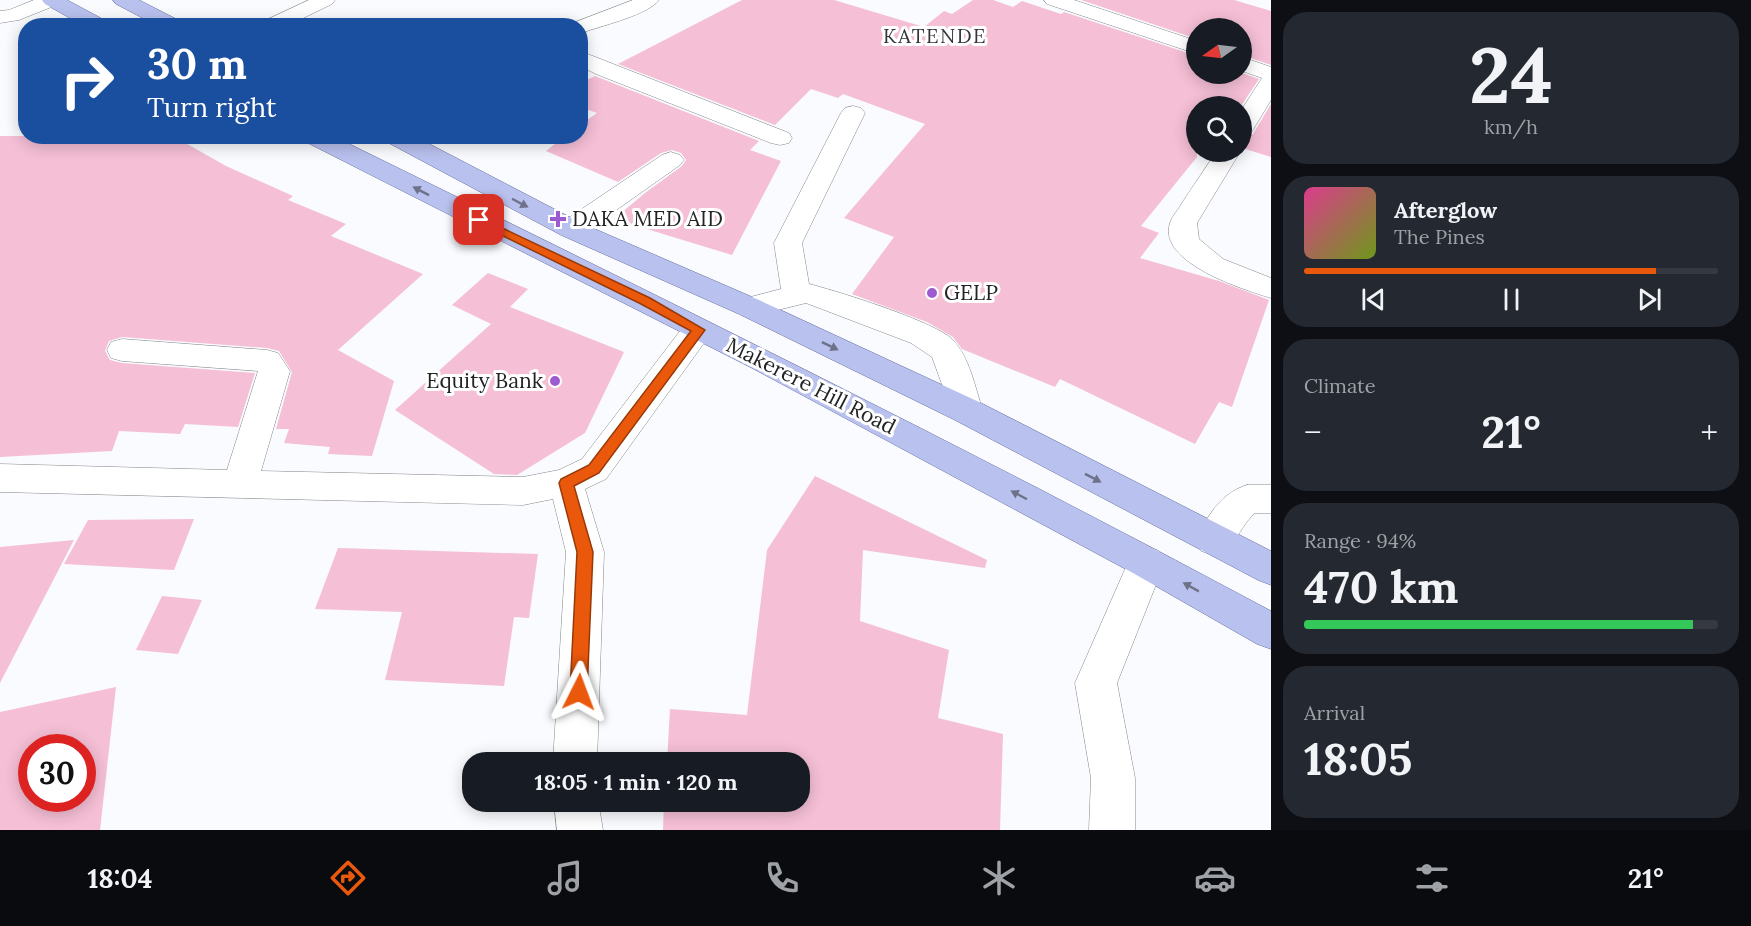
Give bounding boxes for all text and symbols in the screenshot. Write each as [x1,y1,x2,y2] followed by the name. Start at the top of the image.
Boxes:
[1186,18,1252,84] north arrow
[1186,18,1252,162] map controls
[883,23,987,48] district label: KATENDE
[1469,25,1553,124] text: 24
[147,37,247,91] text: 30 m
[48,42,126,120] icon: right
[147,90,276,124] text: Turn right
[1186,96,1252,162] button: search
[1484,114,1538,139] text: km/h
[412,186,429,195] one-way arrow
[453,194,504,245] pin
[1394,196,1497,224] text: Afterglow
[512,198,529,207] one-way arrow
[462,203,495,236] icon: arrive
[572,205,723,232] place label: DAKA MED AID
[549,210,567,228] marker: DAKA MED AID
[1394,224,1485,249] text: The Pines
[944,279,998,306] place label: GELP
[1357,283,1390,316] icon: previous
[1495,283,1528,316] icon: pause
[1633,283,1666,316] icon: next
[925,286,939,300] marker: GELP
[722,331,900,440] street label: Makerere Hill Road
[821,341,838,350] one-way arrow
[426,367,544,394] place label: Equity Bank
[1304,373,1376,398] text: Climate
[548,374,562,388] marker: Equity Bank
[1481,403,1541,460] text: 21°
[1304,411,1322,453] text: −
[1700,411,1718,453] text: +
[1084,474,1101,483] one-way arrow
[1010,490,1027,500] one-way arrow
[1304,528,1416,553] text: Range · 94%
[1304,558,1458,615] text: 470 km
[1182,582,1199,592] one-way arrow
[547,660,611,724] position arrow
[1304,700,1365,725] text: Arrival
[1304,730,1412,787] text: 18:05
[18,734,96,812] speed limit sign: 30
[535,768,737,796] text: 18:05 · 1 min · 120 m
[327,857,369,899] icon: directions
[544,857,586,899] icon: music
[761,857,803,899] icon: phone
[978,857,1020,899] icon: climate
[1194,857,1236,899] icon: car
[1411,857,1453,899] icon: filters
[87,861,152,895] text: 18:04
[1628,861,1664,895] text: 21°

